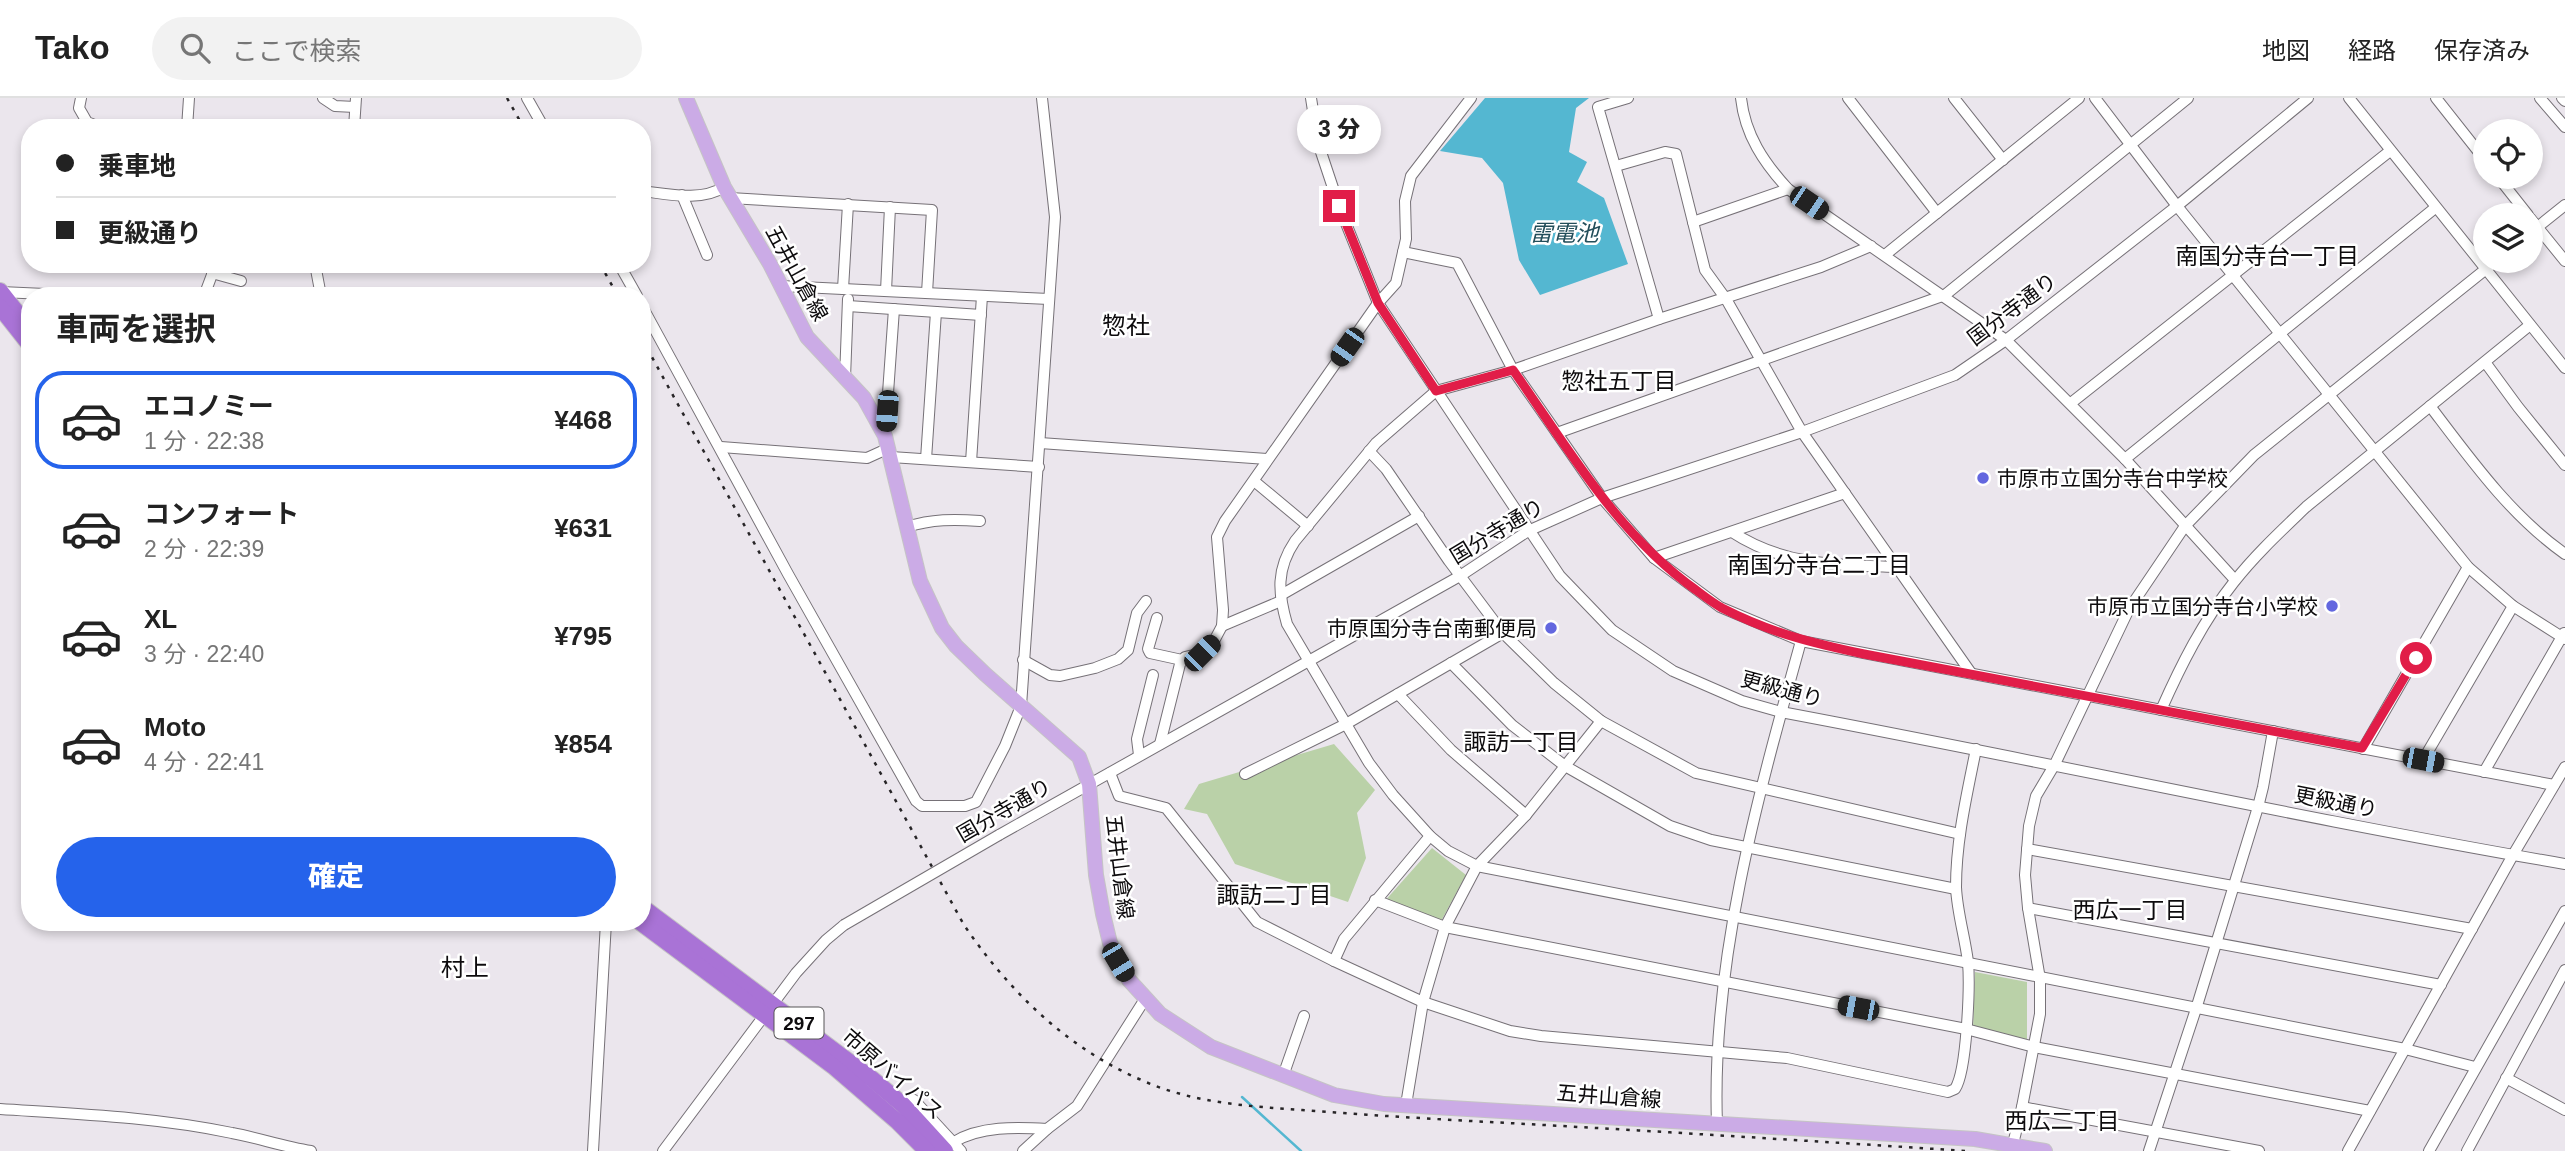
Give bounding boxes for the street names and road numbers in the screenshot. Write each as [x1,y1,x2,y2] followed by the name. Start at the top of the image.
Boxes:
[761,222,833,324] street label: 五井山倉線
[1963,268,2061,350] street label: 国分寺通り
[1446,494,1548,568] street label: 国分寺通り
[1738,667,1826,711] street label: 更級通り
[953,774,1055,846] street label: 国分寺通り
[2293,783,2379,821] street label: 更級通り
[1102,813,1138,921] street label: 五井山倉線
[774,1007,824,1038] road number: 297
[838,1024,948,1124] street label: 市原バイパス
[1556,1081,1662,1111] street label: 五井山倉線

